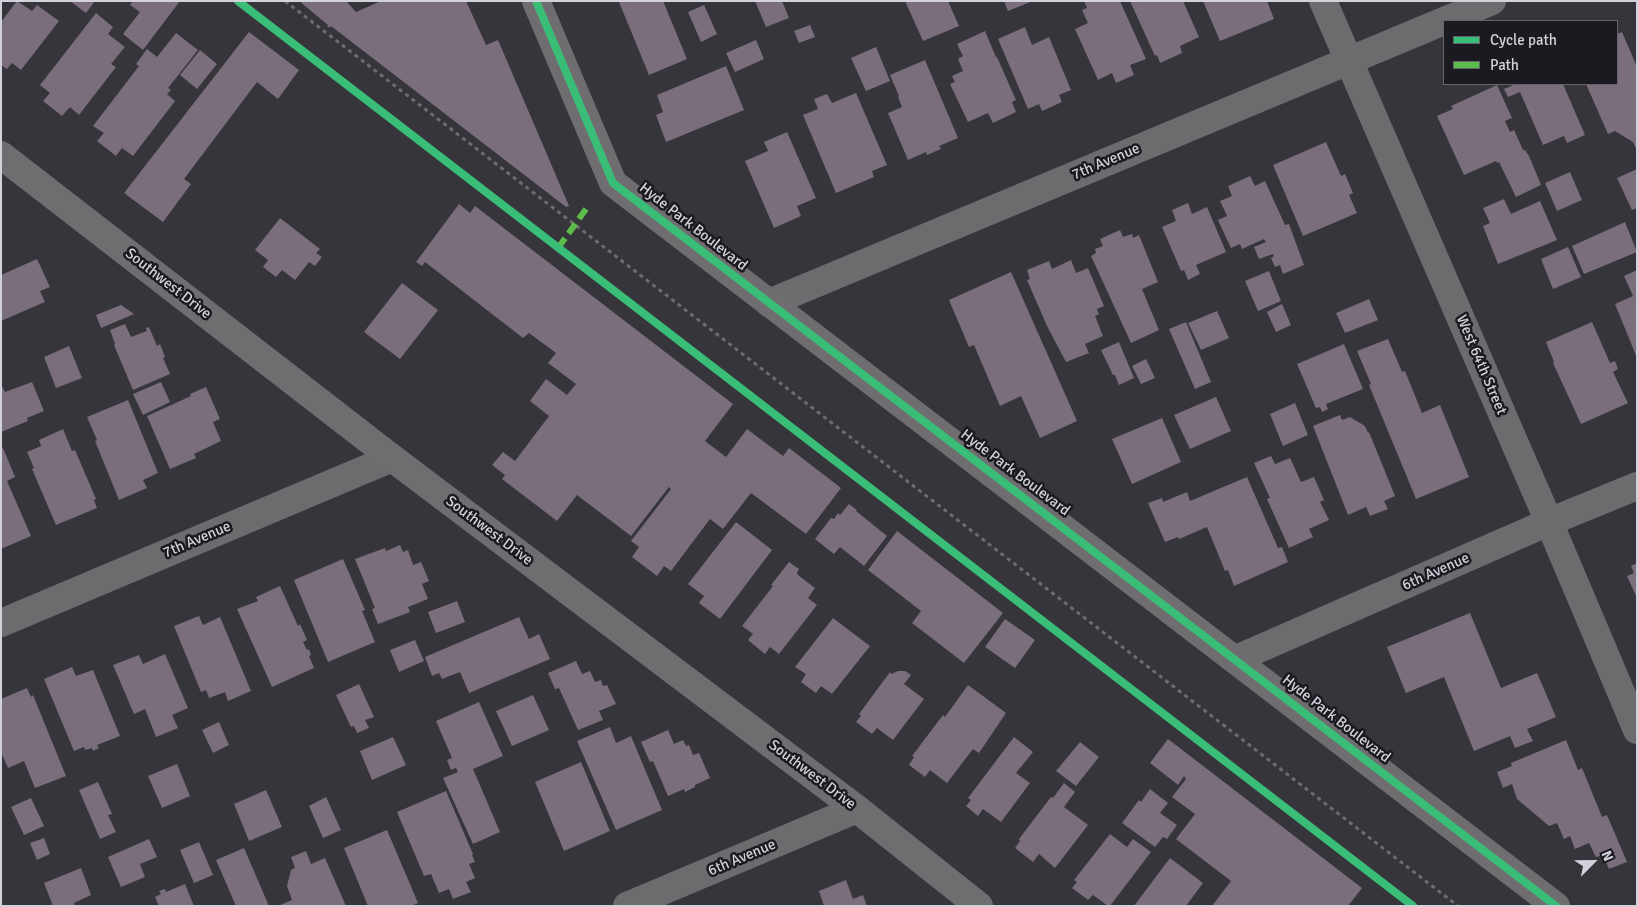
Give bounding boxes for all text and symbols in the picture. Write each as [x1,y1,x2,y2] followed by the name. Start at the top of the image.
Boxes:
[1443,20,1618,85] legend
[1490,31,1557,49] text: Cycle path
[1490,56,1519,74] text: Path
[1069,140,1143,184] street label: 7th Avenue
[635,179,751,275] street label: Hyde Park Boulevard
[121,245,215,323] street label: Southwest Drive
[1452,312,1510,418] street label: West 64th Street
[957,426,1073,520] street label: Hyde Park Boulevard
[442,492,536,570] street label: Southwest Drive
[160,518,234,562] street label: 7th Avenue
[1400,549,1472,595] street label: 6th Avenue
[1278,671,1394,767] street label: Hyde Park Boulevard
[765,736,859,814] street label: Southwest Drive
[705,836,779,880] street label: 6th Avenue
[1568,837,1618,887] north arrow
[1598,848,1617,864] text: N

